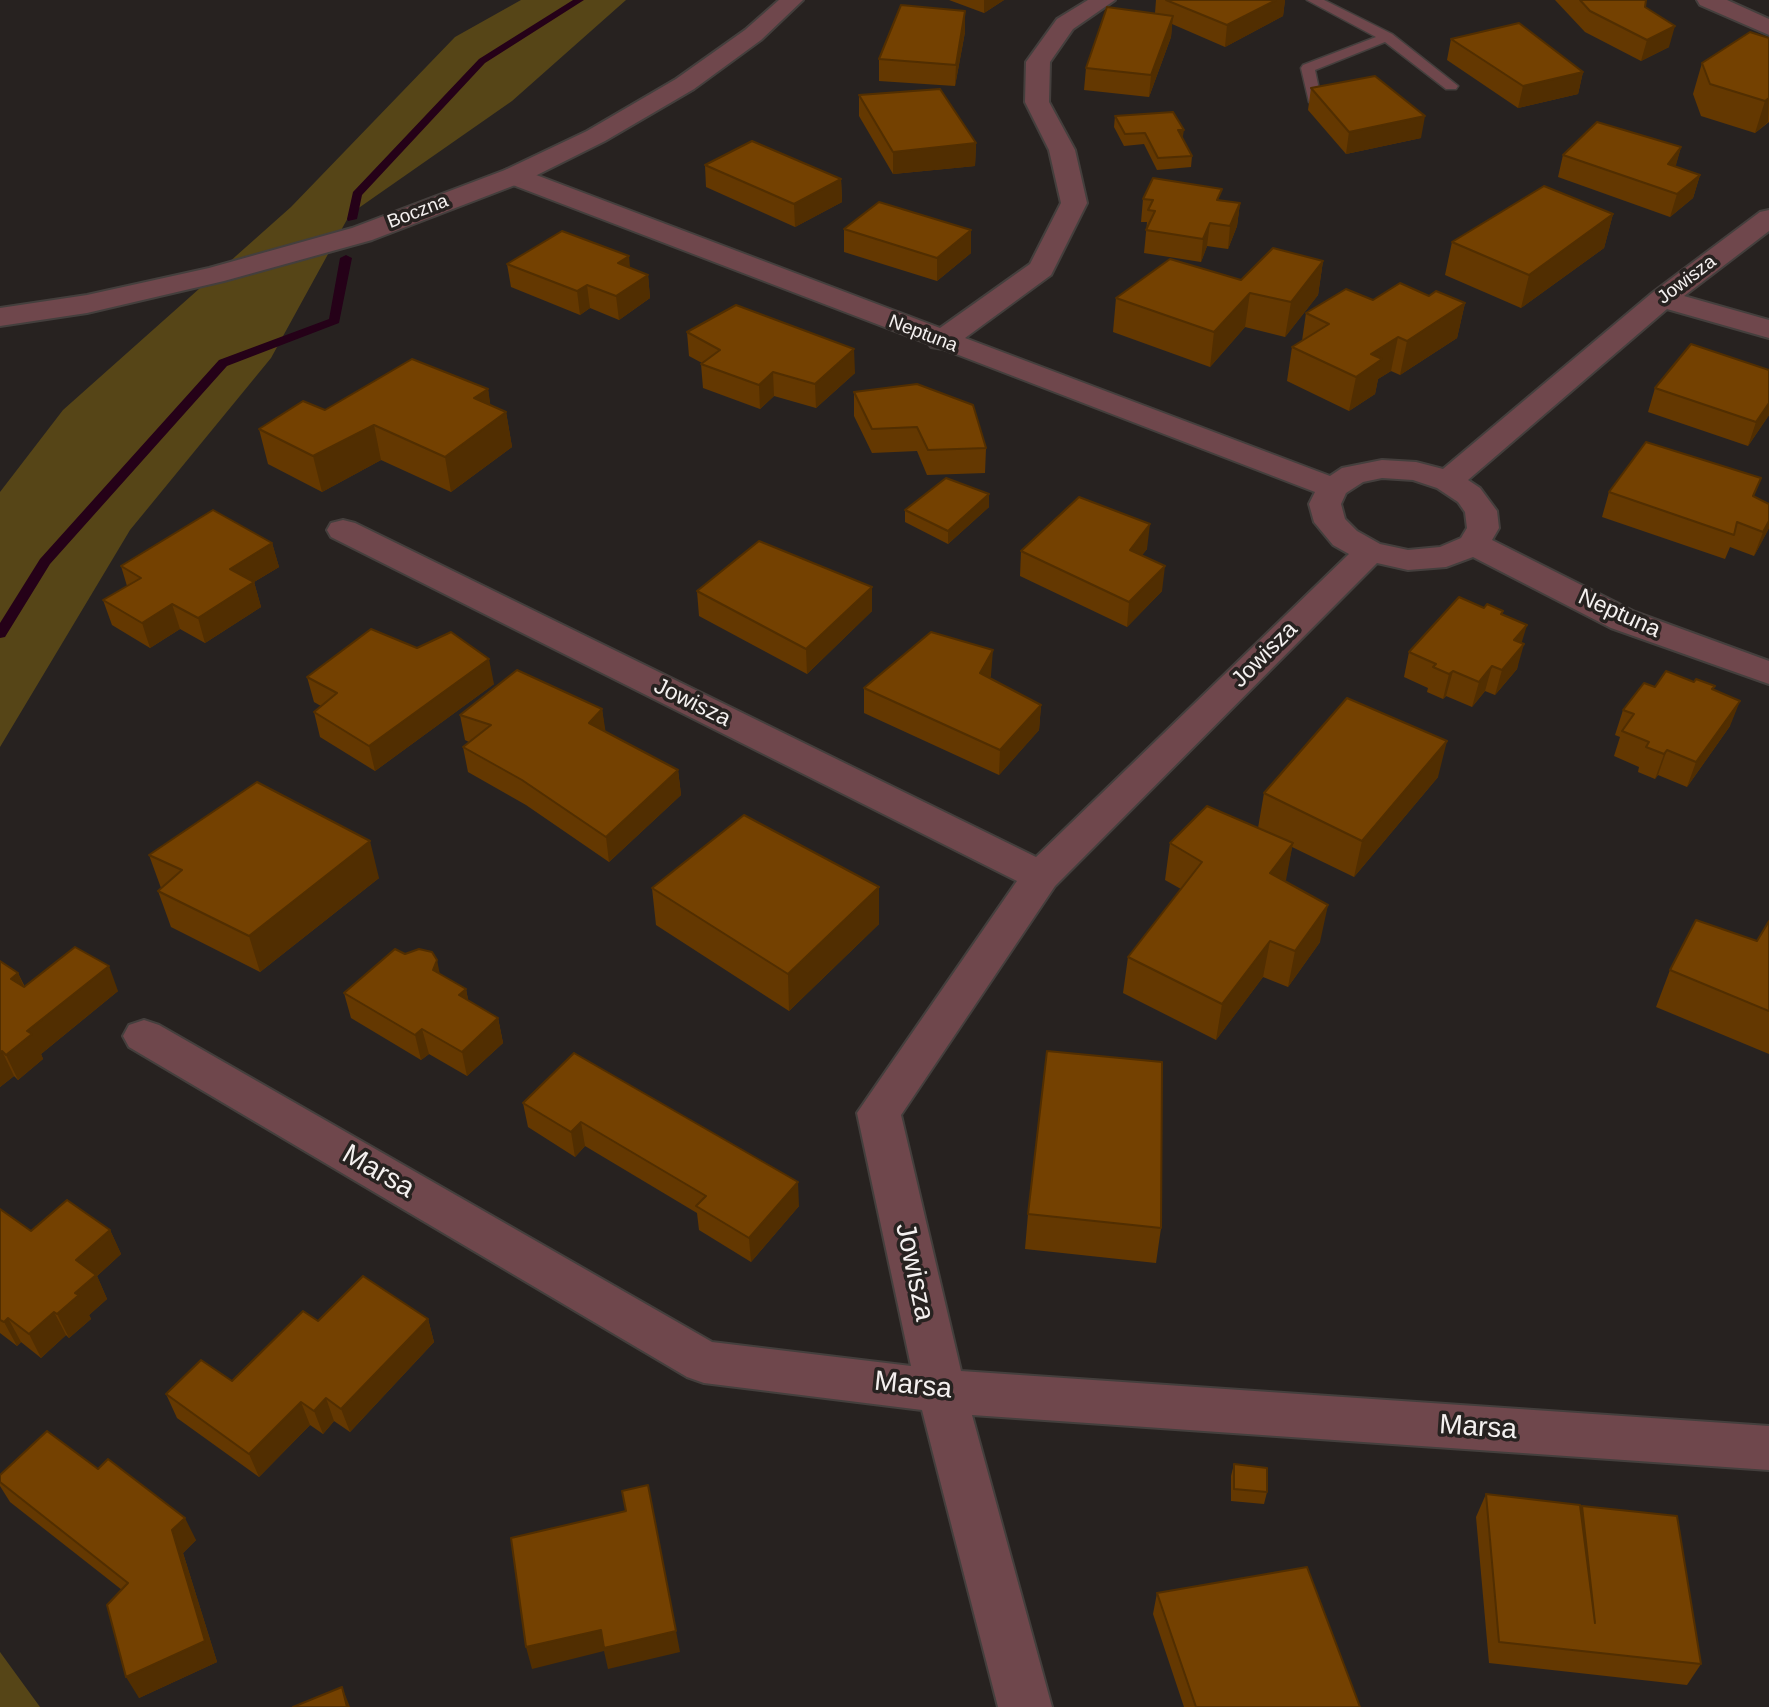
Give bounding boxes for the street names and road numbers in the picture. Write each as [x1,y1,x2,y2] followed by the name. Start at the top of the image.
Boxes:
[384,190,452,234] street label: Boczna
[1653,251,1721,309] street label: Jowisza
[885,310,961,358] street label: Neptuna
[1574,584,1664,644] street label: Neptuna
[1226,616,1304,694] street label: Jowisza
[649,673,735,733] street label: Jowisza
[336,1138,420,1206] street label: Marsa
[887,1220,941,1324] street label: Jowisza
[873,1365,953,1407] street label: Marsa
[1438,1409,1518,1447] street label: Marsa

